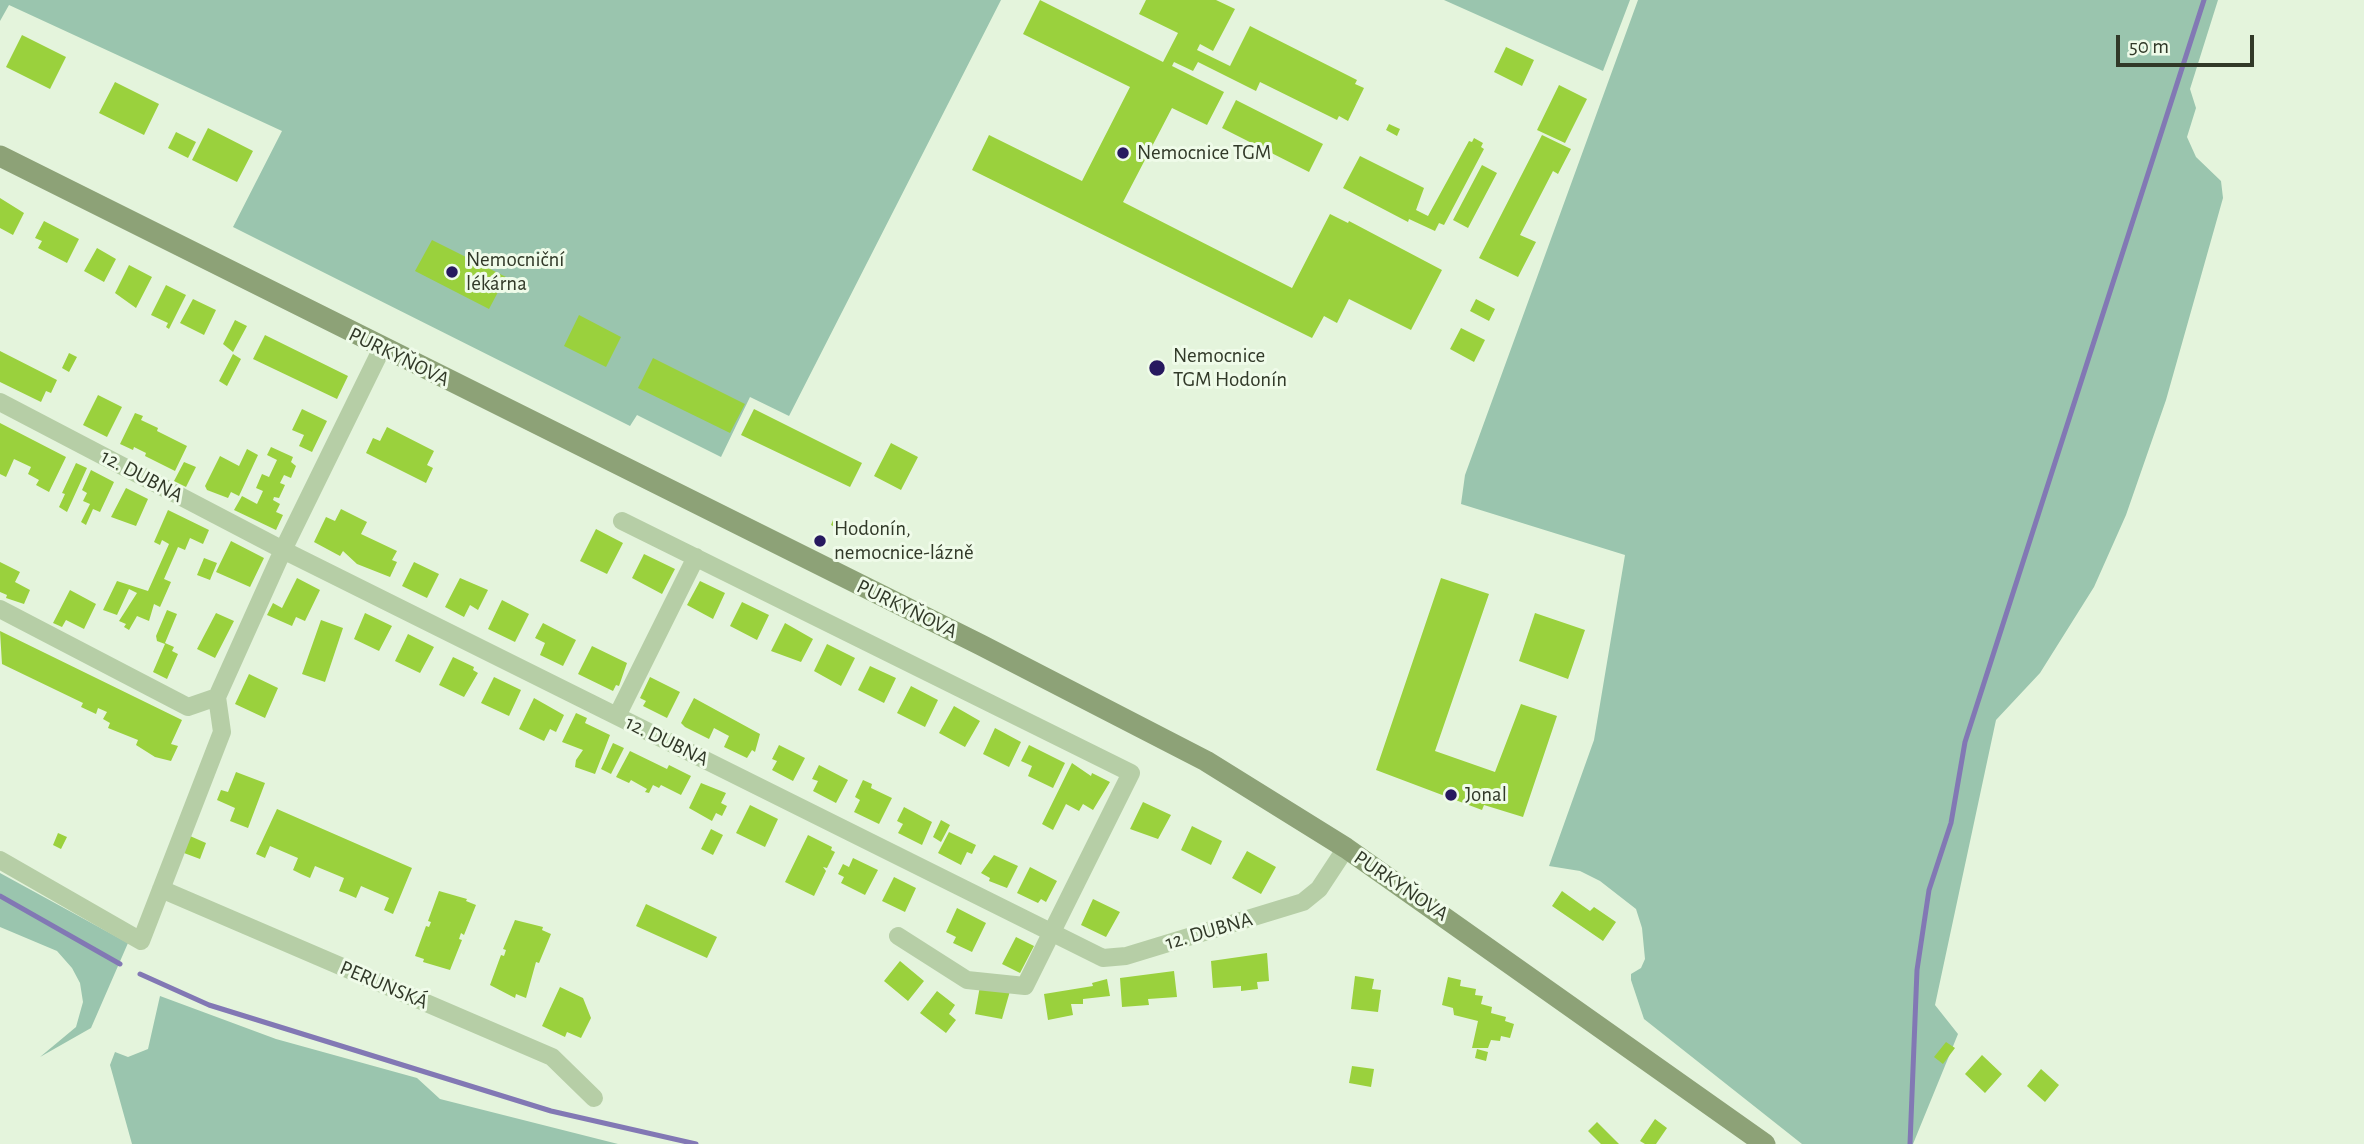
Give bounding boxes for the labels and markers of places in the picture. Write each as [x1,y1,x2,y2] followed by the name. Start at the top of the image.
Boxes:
[1137,140,1271,166] place label: Nemocnice TGM
[1115,145,1131,161] marker: Nemocnice TGM
[466,247,564,297] place label: Nemocniční lékárna
[444,264,460,280] marker: Nemocniční lékárna
[1173,343,1287,393] place label: Nemocnice TGM Hodonín
[1147,358,1167,378] marker: Nemocnice TGM Hodonín
[834,516,974,566] place label: Hodonín, nemocnice-lázně
[812,533,828,549] marker: Hodonín, nemocnice-lázně
[1465,782,1507,808] place label: Jonal
[1443,787,1459,803] marker: Jonal

